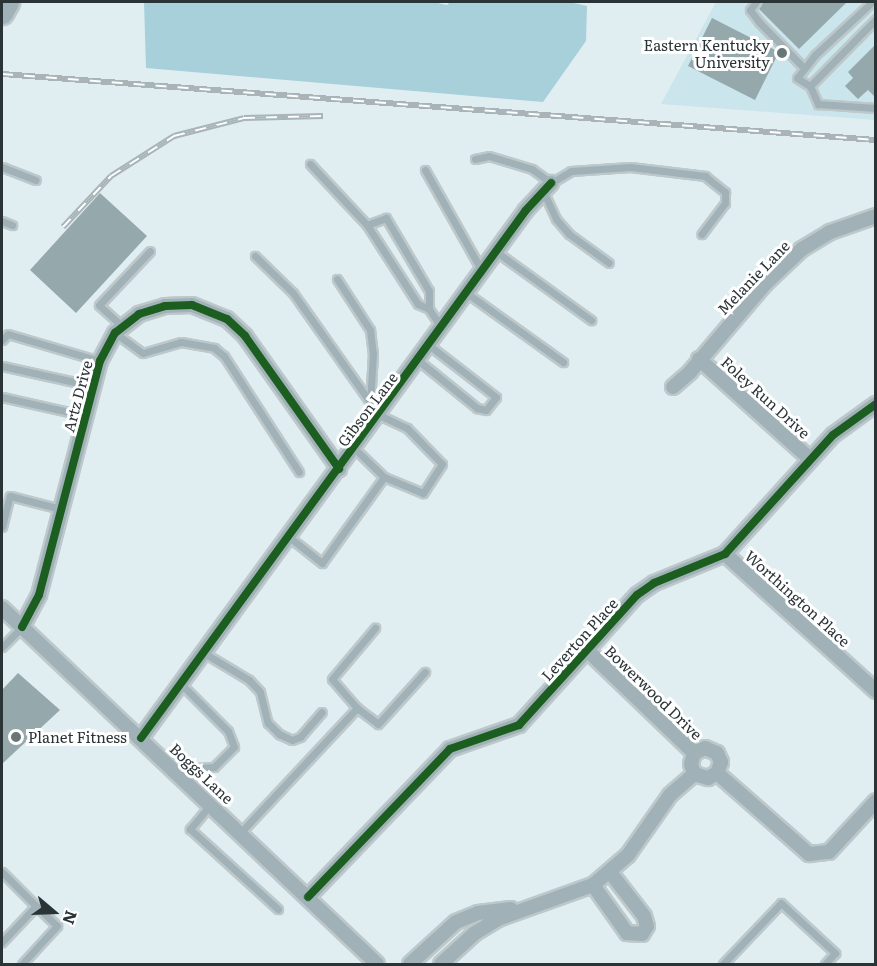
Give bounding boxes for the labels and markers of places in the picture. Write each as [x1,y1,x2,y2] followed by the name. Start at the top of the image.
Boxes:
[644,35,770,70] place label: Eastern Kentucky University
[775,46,789,60] marker: Eastern Kentucky University
[28,728,127,746] place label: Planet Fitness
[9,730,23,744] marker: Planet Fitness

